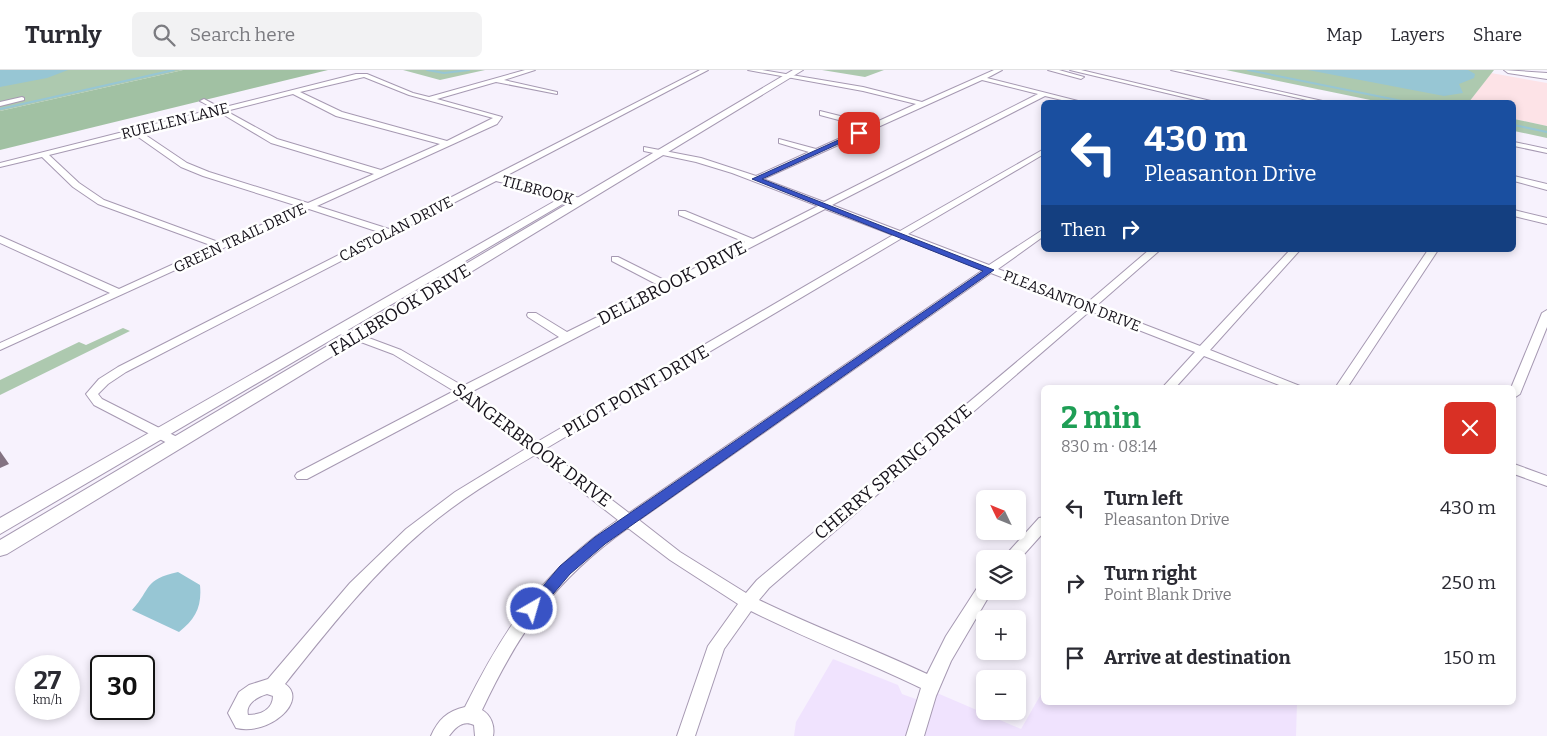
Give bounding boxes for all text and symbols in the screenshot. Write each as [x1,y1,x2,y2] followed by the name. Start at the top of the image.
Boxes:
[132,12,482,57] search box
[25,21,102,49] text: Turnly
[150,21,178,49] icon: search
[190,23,295,46] text: Search here
[1326,24,1362,46] text: Map
[1390,24,1445,46] text: Layers
[1473,24,1522,46] text: Share
[119,99,231,143] street label: RUELLEN LANE
[838,112,880,154] pin
[1144,118,1247,160] text: 430 m
[845,119,873,147] icon: arrive
[1061,120,1126,185] icon: left
[1144,160,1317,187] text: Pleasanton Drive
[500,172,576,208] street label: TILBROOK
[336,193,456,265] street label: CASTOLAN DRIVE
[171,199,309,277] street label: GREEN TRAIL DRIVE
[1116,215,1144,243] icon: right
[1061,218,1106,241] text: Then
[594,236,750,330] street label: DELLBROOK DRIVE
[325,259,475,361] street label: FALLBROOK DRIVE
[1001,267,1143,335] street label: PLEASANTON DRIVE
[559,340,713,442] street label: PILOT POINT DRIVE
[448,378,616,512] street label: SANGERBROOK DRIVE
[810,400,976,544] street label: CHERRY SPRING DRIVE
[1061,400,1141,436] text: 2 min
[1444,402,1496,454] button: close
[1061,437,1157,456] text: 830 m · 08:14
[1104,487,1183,510] text: Turn left
[976,490,1026,540] north arrow
[976,490,1026,720] map controls
[1061,494,1089,522] icon: left
[1440,496,1496,519] text: 430 m
[1104,510,1230,529] text: Pleasanton Drive
[976,550,1026,600] button: layers
[1104,562,1197,585] text: Turn right
[1061,569,1089,597] icon: right
[1441,571,1496,594] text: 250 m
[505,582,557,634] position arrow
[1104,585,1231,604] text: Point Blank Drive
[976,610,1026,660] button: +
[1061,644,1089,672] icon: arrive
[1104,646,1291,669] text: Arrive at destination
[1444,646,1496,669] text: 150 m
[90,655,155,720] speed limit sign: 30
[34,666,61,696] text: 27
[976,670,1026,720] button: −
[33,693,62,707] text: km/h

